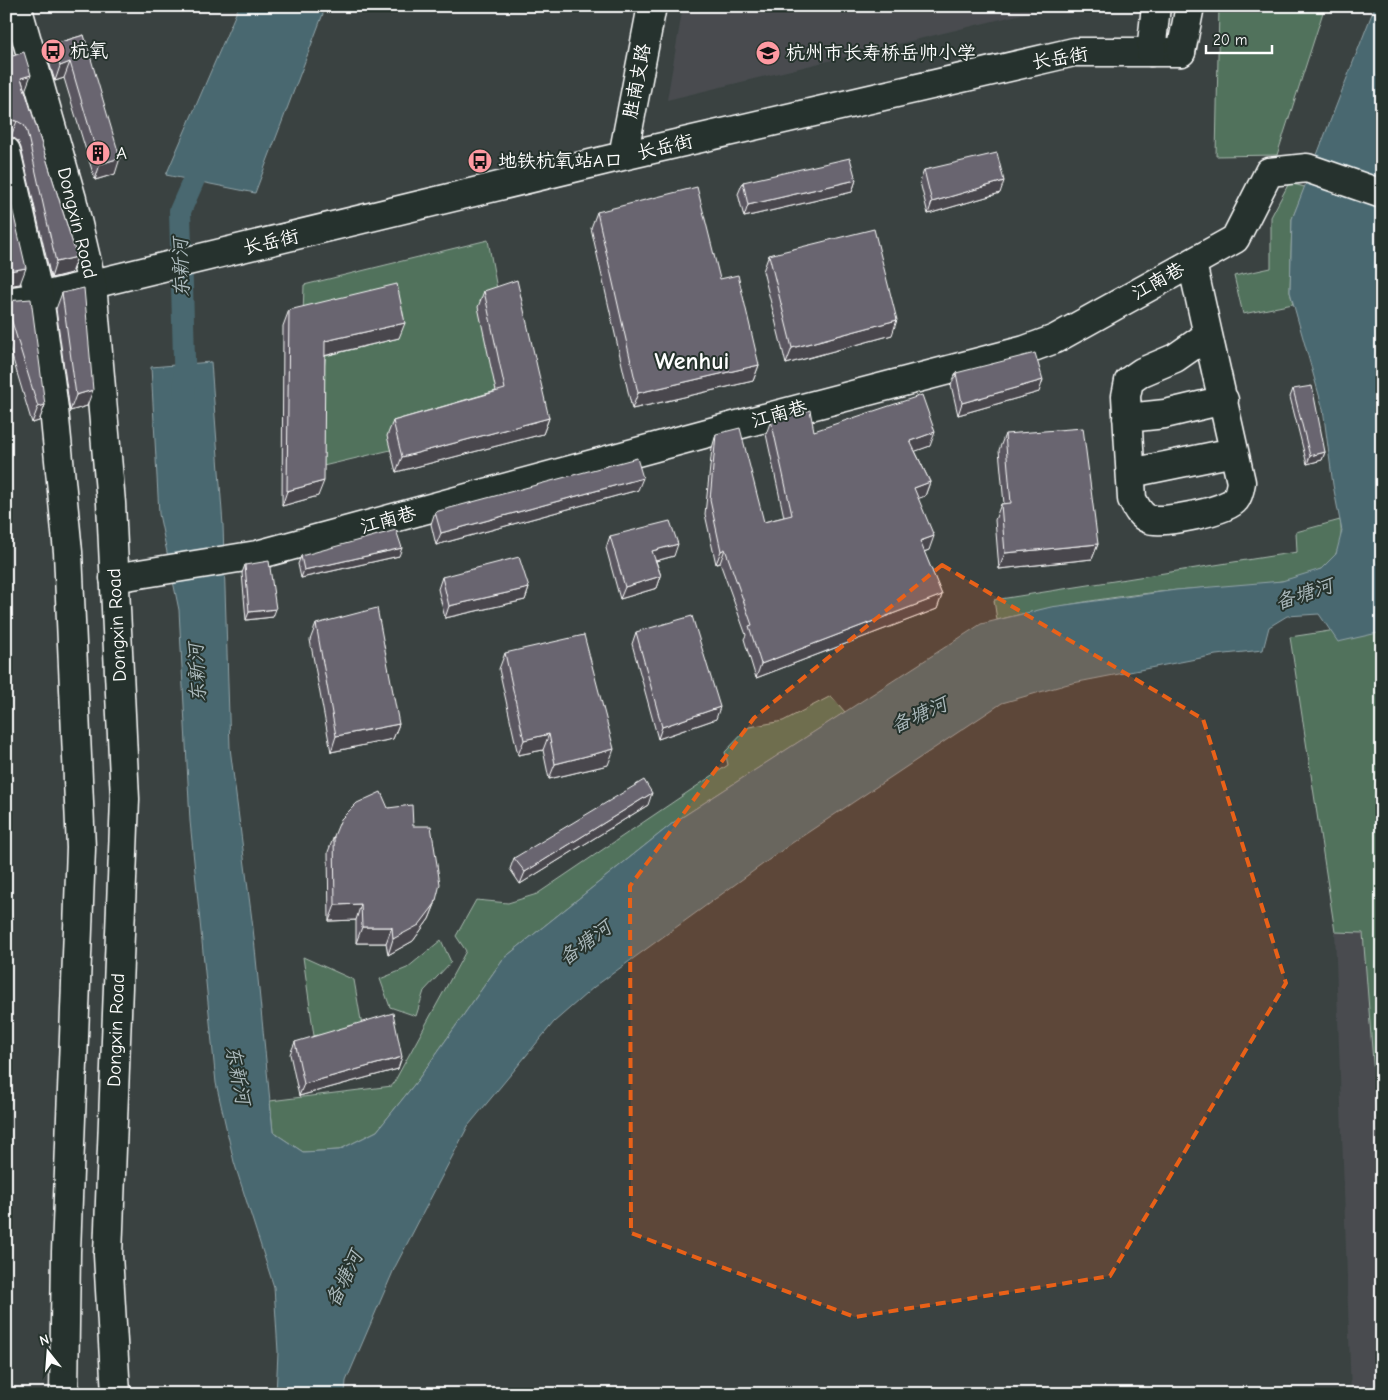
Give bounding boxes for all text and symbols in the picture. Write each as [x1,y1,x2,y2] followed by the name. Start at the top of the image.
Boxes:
[1206,22,1272,54] scale bar
[1213,31,1247,49] text: 20 m
[40,38,66,64] bus stop icon: 杭氧
[70,40,108,62] place label: 杭氧
[755,40,781,66] school or university icon: 杭州市长寿桥岳帅小学
[619,42,655,120] street label: 胜南支路
[786,42,976,64] place label: 杭州市长寿桥岳帅小学
[1030,43,1090,73] street label: 长岳街
[635,130,695,164] street label: 长岳街
[85,140,111,166] building icon: A
[116,142,127,164] place label: A
[467,148,493,174] bus stop icon: 地铁杭氧站A口
[498,150,623,172] place label: 地铁杭氧站A口
[53,165,101,281] street label: Dongxin Road
[241,225,301,259] street label: 长岳街
[168,235,194,298] water label: 东新河
[1128,258,1188,304] street label: 江南巷
[655,347,729,375] district label: Wenhui
[749,396,809,432] street label: 江南巷
[358,502,418,538] street label: 江南巷
[103,568,131,682] street label: Dongxin Road
[1272,573,1339,614] water label: 备塘河
[184,639,210,704] water label: 东新河
[887,691,954,738] water label: 备塘河
[554,914,618,970] water label: 备塘河
[103,973,129,1087] street label: Dongxin Road
[221,1043,256,1110] water label: 东新河
[321,1244,369,1311] water label: 备塘河
[22,1328,72,1378] north arrow
[37,1331,51,1350] text: N

